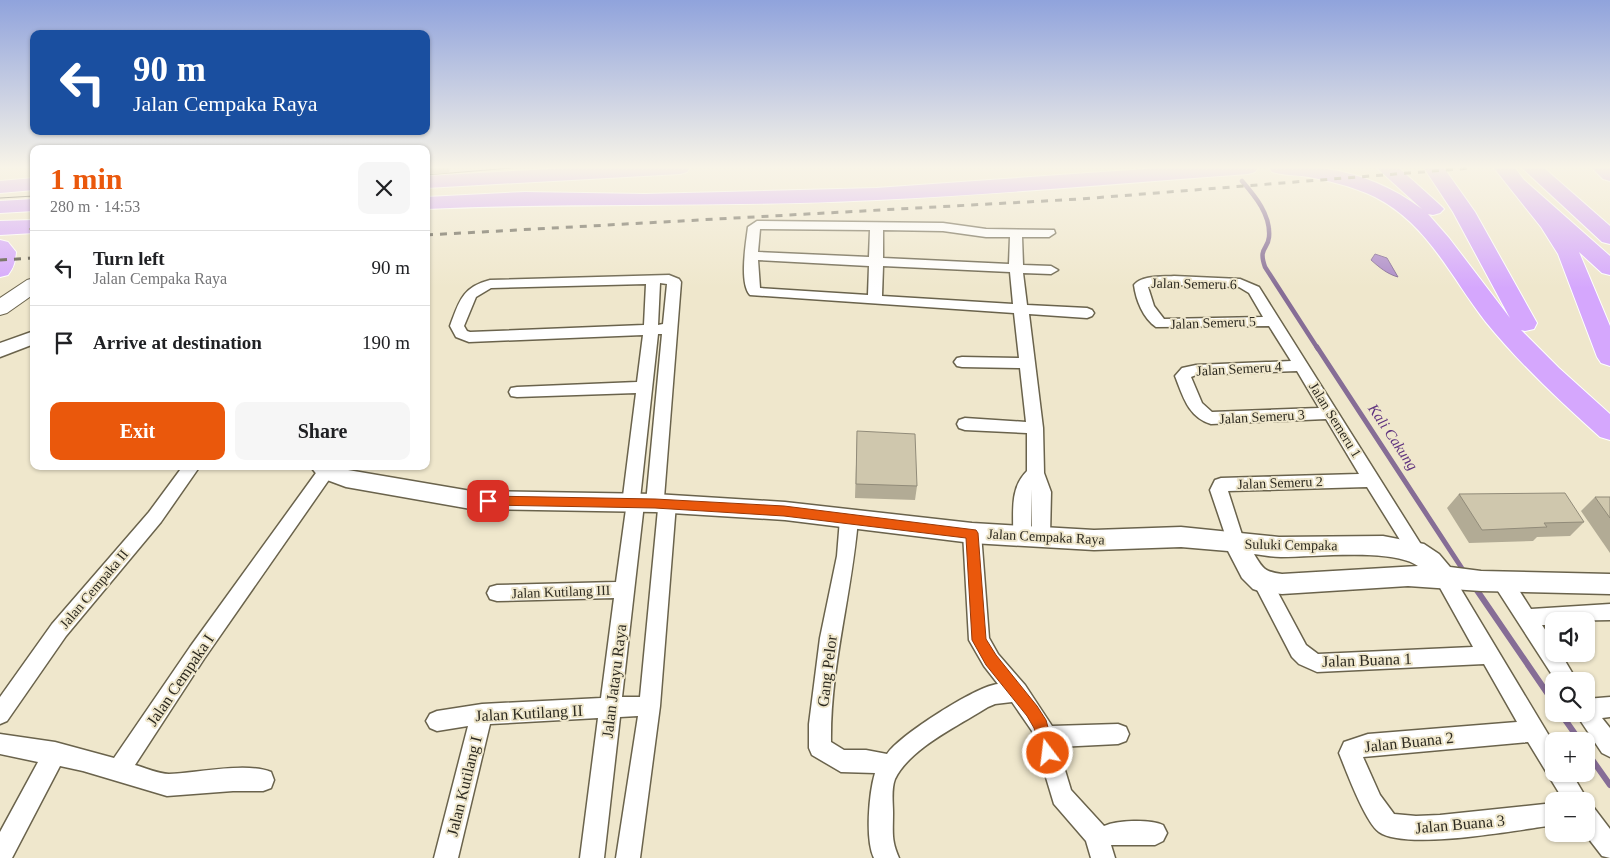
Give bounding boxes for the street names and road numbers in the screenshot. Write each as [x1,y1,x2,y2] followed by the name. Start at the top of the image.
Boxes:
[1151,276,1237,292] street label: Jalan Semeru 6
[1170,314,1256,332] street label: Jalan Semeru 5
[1196,359,1282,379] street label: Jalan Semeru 4
[1306,380,1364,460] street label: Jalan Semeru 1
[1219,407,1305,427] street label: Jalan Semeru 3
[1237,474,1323,492] street label: Jalan Semeru 2
[987,526,1106,548] street label: Jalan Cempaka Raya
[1244,537,1338,553] street label: Suluki Cempaka
[57,546,131,631] street label: Jalan Cempaka II
[511,583,611,601] street label: Jalan Kutilang III
[599,623,630,739] street label: Jalan Jatayu Raya
[143,631,218,730] street label: Jalan Cempaka I
[814,633,841,708] street label: Gang Pelor
[1322,650,1412,670] street label: Jalan Buana 1
[475,702,583,725] street label: Jalan Kutilang II
[1363,729,1455,755] street label: Jalan Buana 2
[443,734,486,838] street label: Jalan Kutilang I
[1415,812,1505,836] street label: Jalan Buana 3

